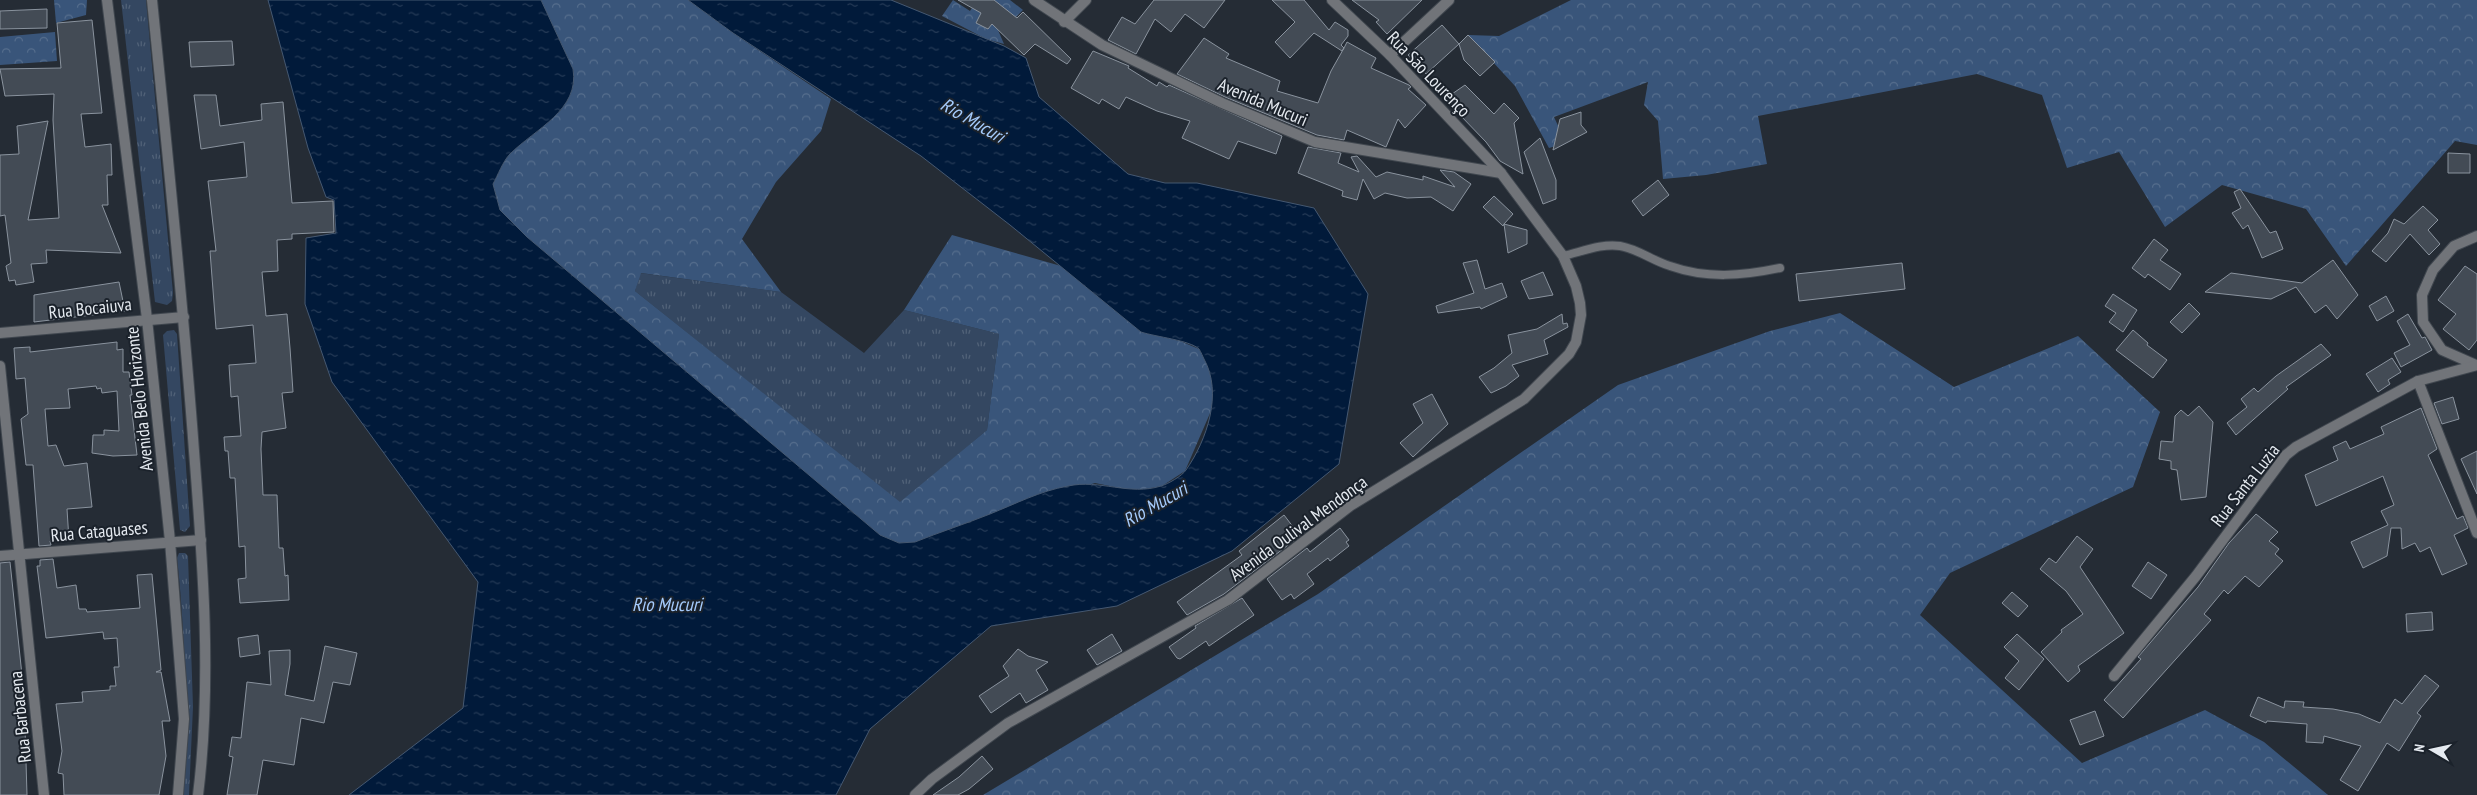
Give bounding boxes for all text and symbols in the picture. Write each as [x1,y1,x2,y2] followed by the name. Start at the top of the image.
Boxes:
[1382,26,1476,122] street label: Rua São Lourenço
[1215,73,1311,131] street label: Avenida Mucuri
[937,92,1012,149] water label: Rio Mucuri
[47,292,133,324] street label: Rua Bocaiuva
[120,326,158,472] street label: Avenida Belo Horizonte
[2206,439,2284,531] street label: Rua Santa Luzia
[1225,470,1371,586] street label: Avenida Oulival Mendonça
[1119,475,1194,532] water label: Rio Mucuri
[50,515,148,547] street label: Rua Cataguases
[632,592,705,616] water label: Rio Mucuri
[4,670,36,764] street label: Rua Barbacena
[2407,725,2457,775] north arrow
[2410,743,2429,753] text: N

